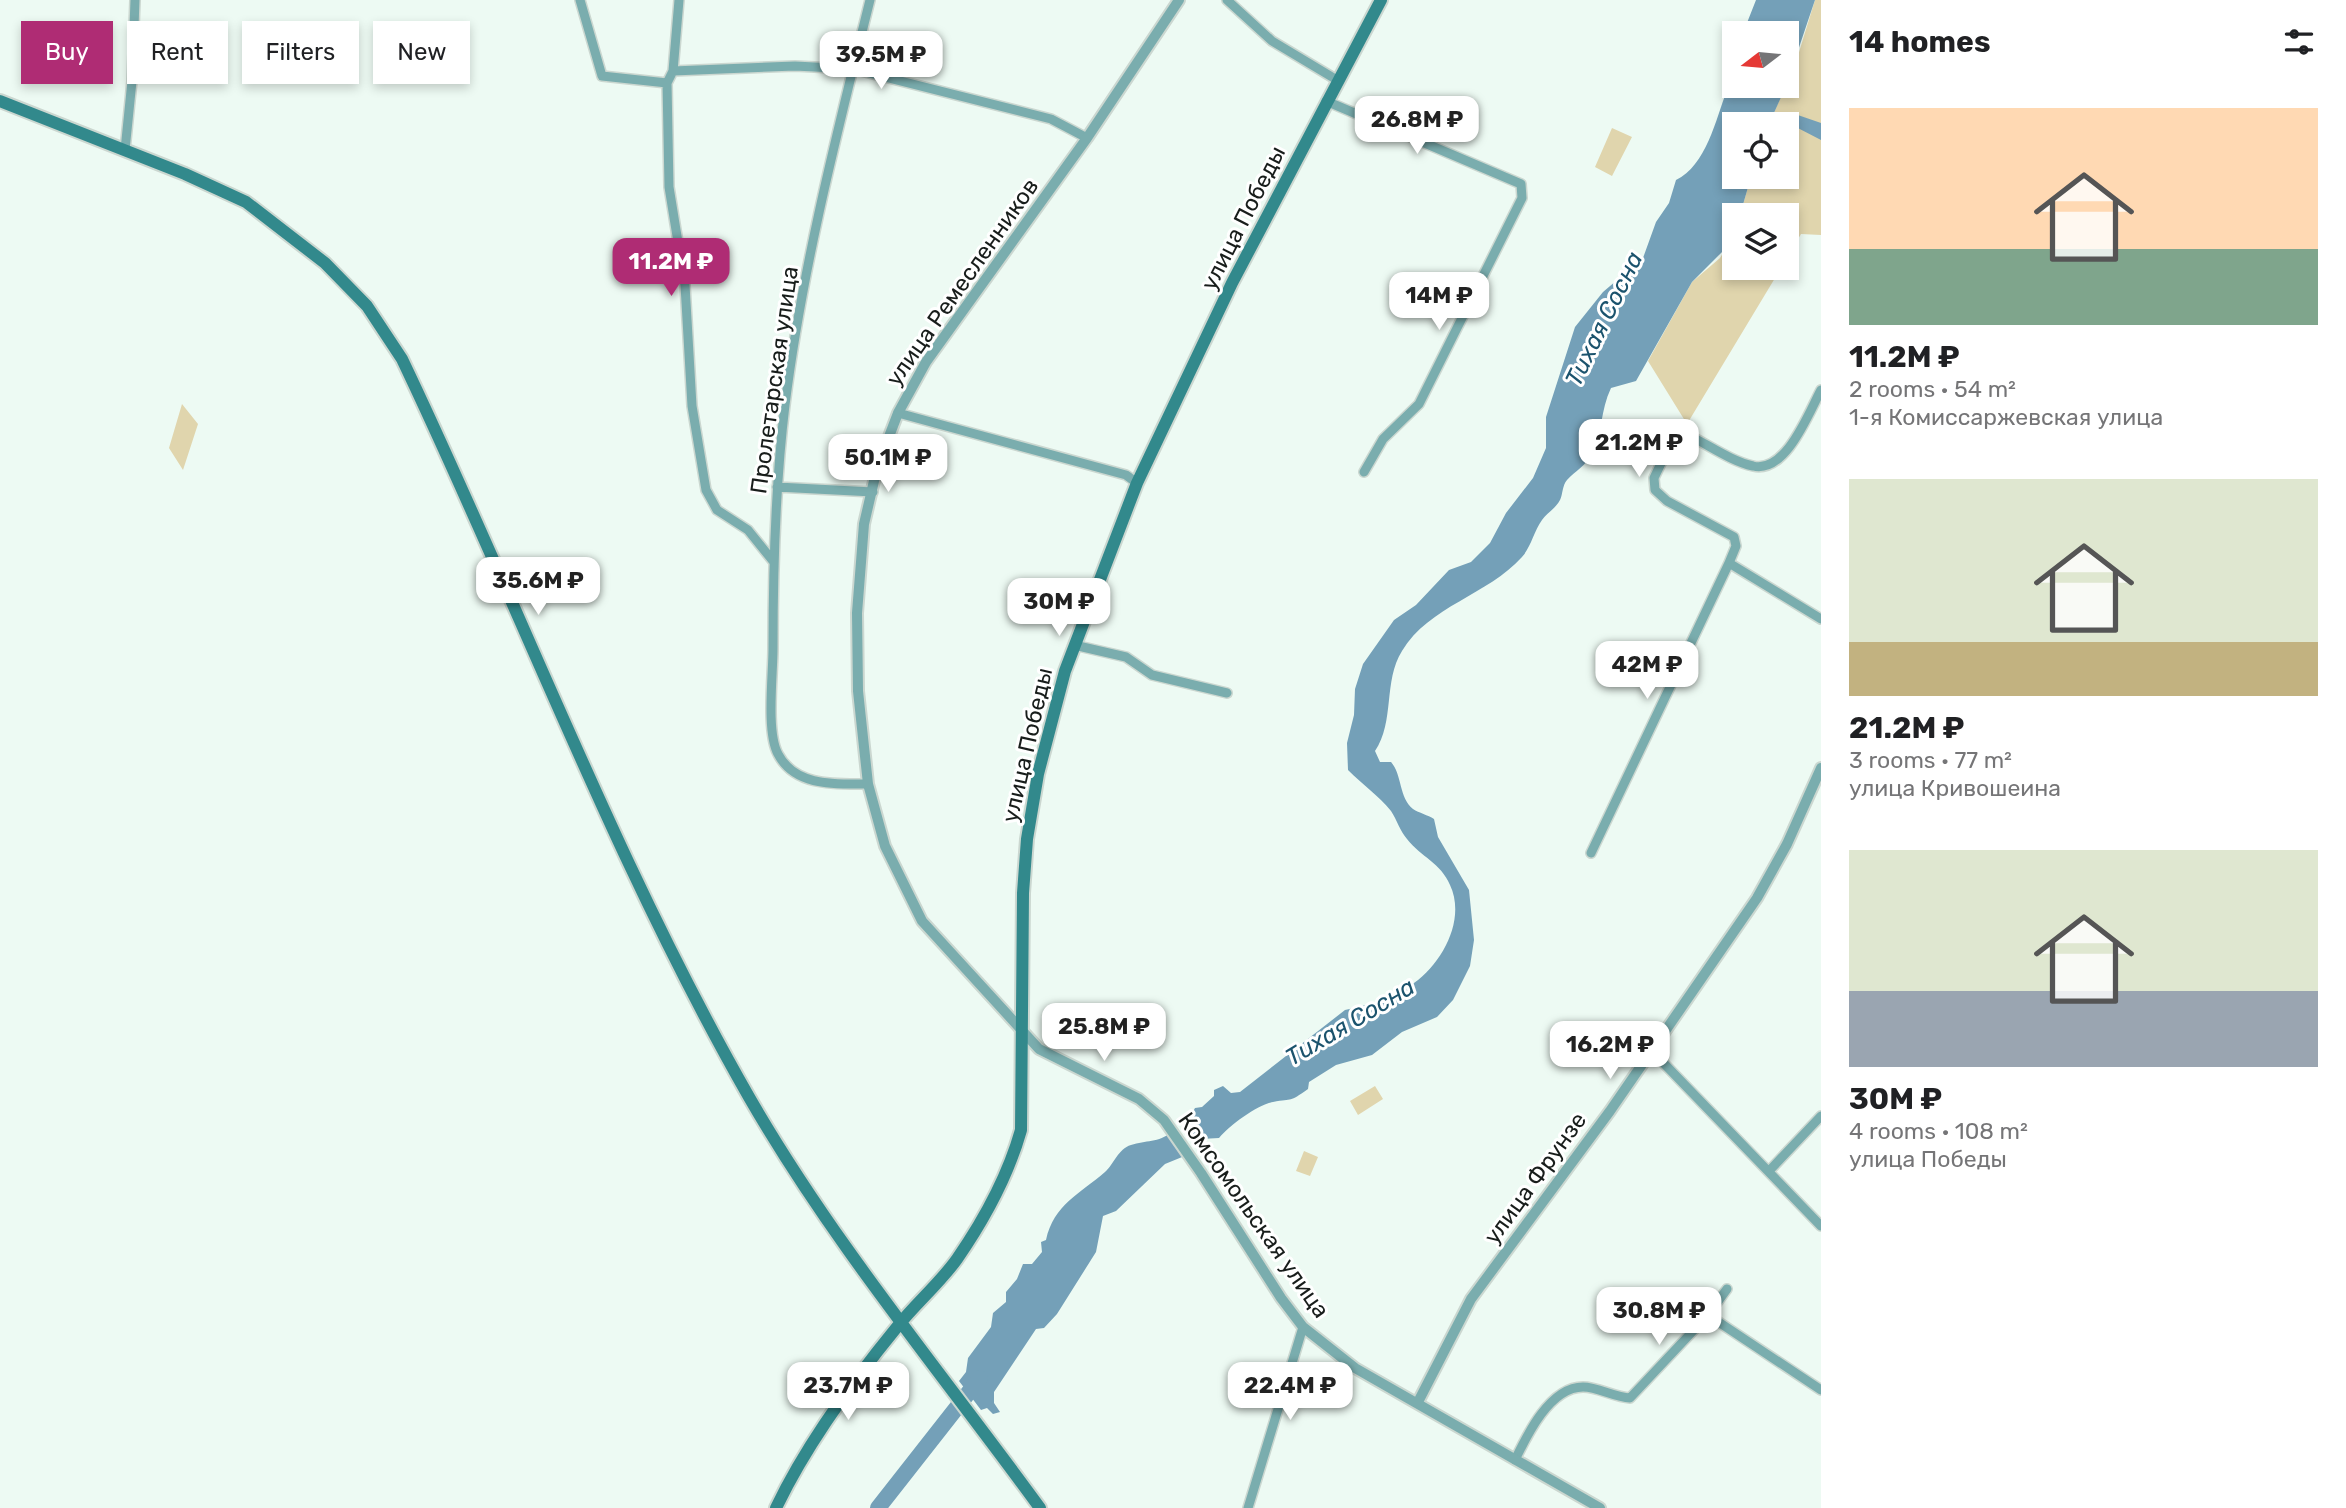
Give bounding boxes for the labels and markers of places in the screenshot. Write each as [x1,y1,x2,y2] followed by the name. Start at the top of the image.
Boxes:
[816,32,946,91] pin: 39.5M ₽
[1352,96,1482,156] pin: 26.8M ₽
[606,238,736,298] pin: 11.2M ₽
[1390,272,1488,332] pin: 14M ₽
[1574,420,1704,479] pin: 21.2M ₽
[823,434,953,494] pin: 50.1M ₽
[473,558,603,617] pin: 35.6M ₽
[1010,578,1108,638] pin: 30M ₽
[1598,642,1696,701] pin: 42M ₽
[1039,1004,1169,1063] pin: 25.8M ₽
[1545,1021,1675,1081] pin: 16.2M ₽
[1594,1288,1724,1347] pin: 30.8M ₽
[783,1362,913,1422] pin: 23.7M ₽
[1225,1362,1355,1422] pin: 22.4M ₽

